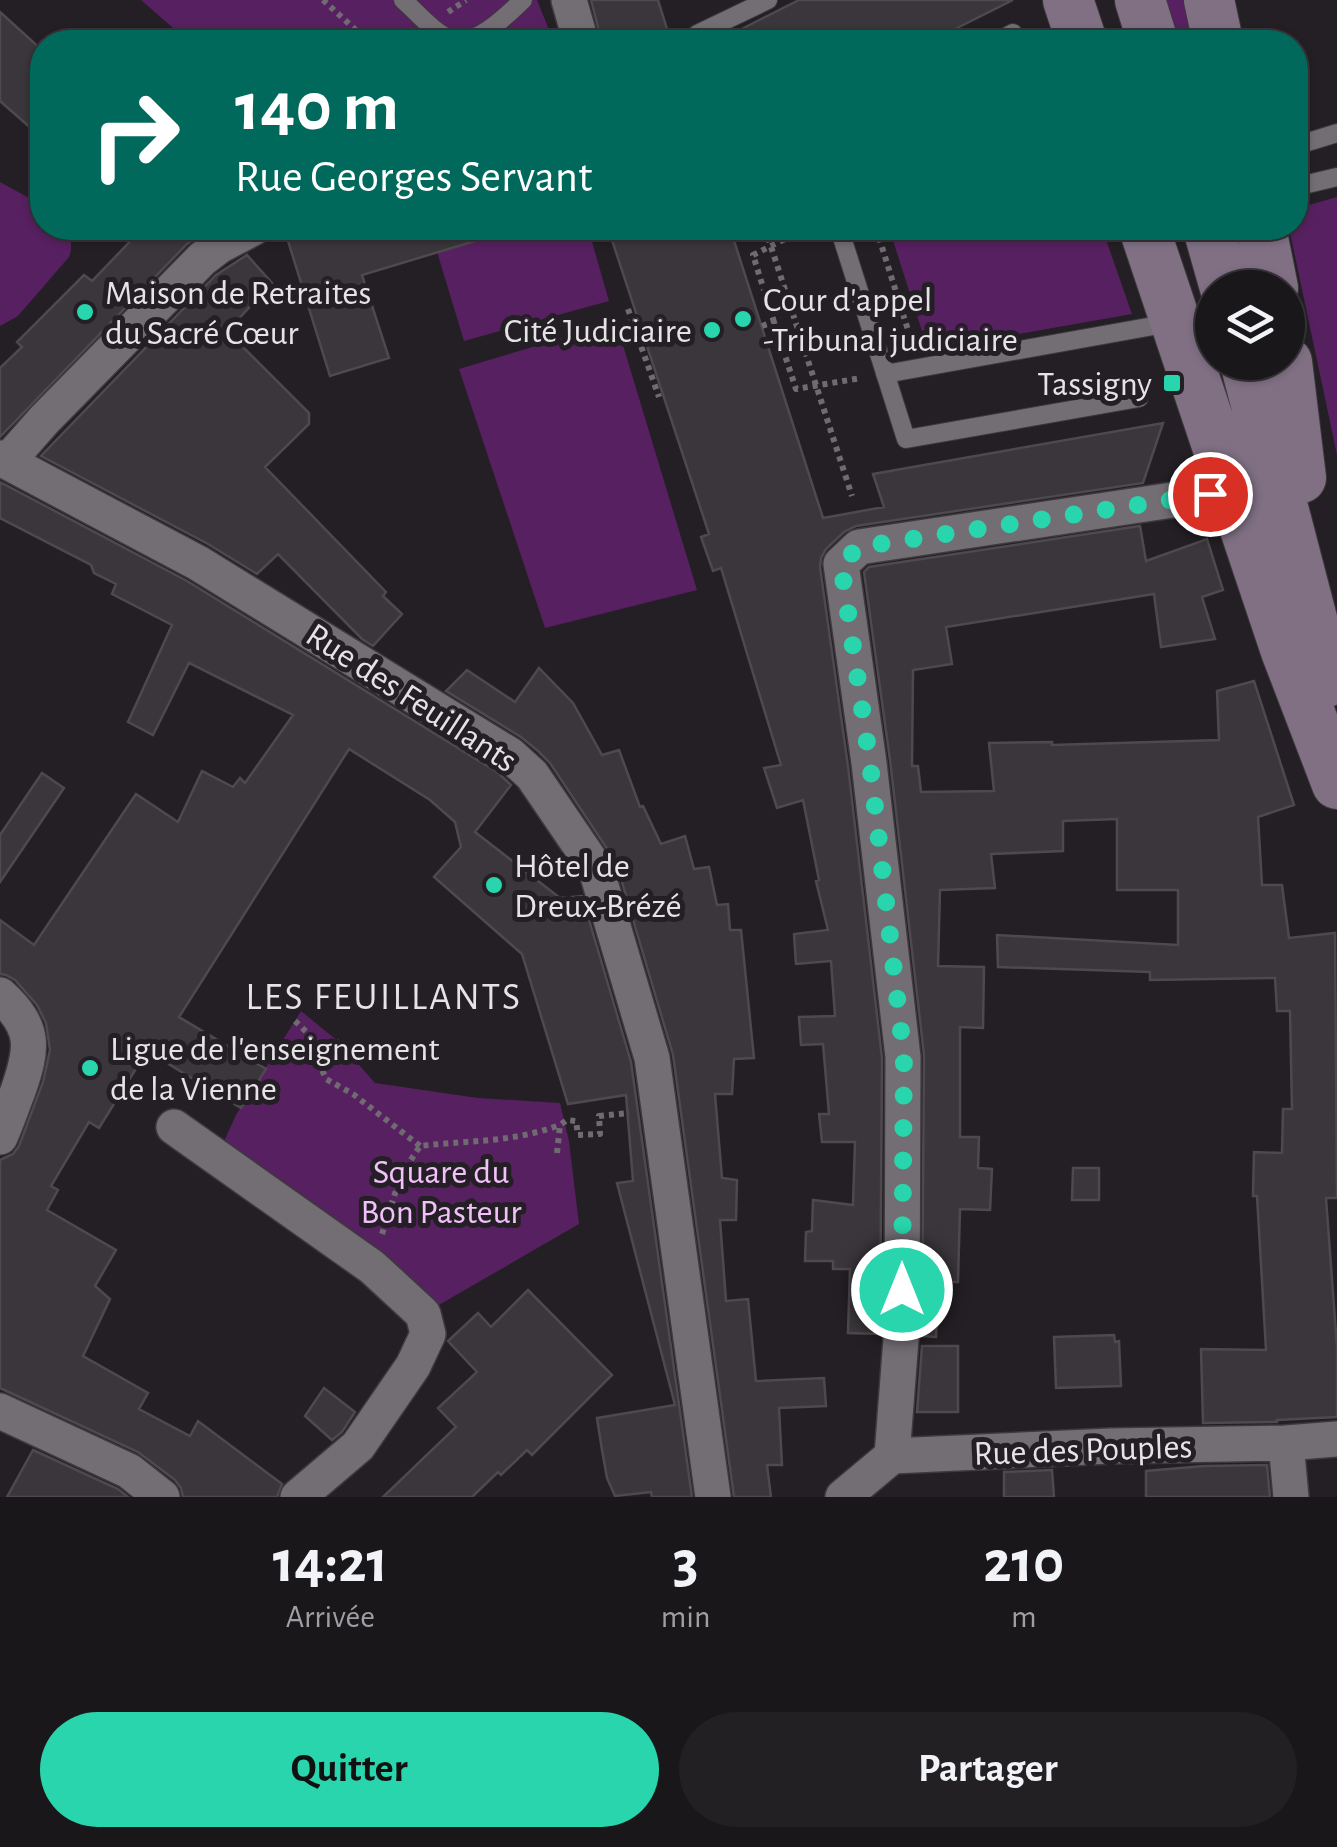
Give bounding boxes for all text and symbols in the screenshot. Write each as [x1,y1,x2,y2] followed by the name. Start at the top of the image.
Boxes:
[70,70,200,200] icon: right
[235,73,399,143] text: 140 m
[235,155,592,200] text: Rue Georges Servant
[1195,270,1305,380] map controls
[1195,270,1305,380] button: layers
[105,276,371,351] place label: Maison de Retraites du Sacré Cœur
[763,283,1018,358] place label: Cour d'appel -Tribunal judiciaire
[74,301,96,323] marker: Maison de Retraites du Sacré Cœur
[732,308,754,330] marker: Cour d'appel -Tribunal judiciaire
[504,314,692,349] place label: Cité Judiciaire
[701,319,723,341] marker: Cité Judiciaire
[1037,367,1152,402] place label: Tassigny
[1161,372,1183,394] marker: Tassigny
[1168,452,1253,537] pin
[1183,467,1238,522] icon: arrive
[300,617,523,779] street label: Rue des Feuillants
[514,849,682,924] place label: Hôtel de Dreux-Brézé
[483,874,505,896] marker: Hôtel de Dreux-Brézé
[245,979,523,1017] district label: LES FEUILLANTS
[110,1032,439,1107] place label: Ligue de l'enseignement de la Vienne
[79,1057,101,1079] marker: Ligue de l'enseignement de la Vienne
[360,1155,522,1230] park label: Square du Bon Pasteur
[850,1238,954,1342] position arrow
[973,1429,1193,1472] street label: Rue des Pouples
[273,1533,388,1593] text: 14:21
[673,1533,699,1593] text: 3
[983,1533,1064,1593] text: 210
[286,1601,375,1633] text: Arrivée
[661,1601,711,1633] text: min
[1011,1601,1037,1633] text: m
[40,1712,659,1827] button: Quitter
[679,1712,1297,1827] button: Partager

